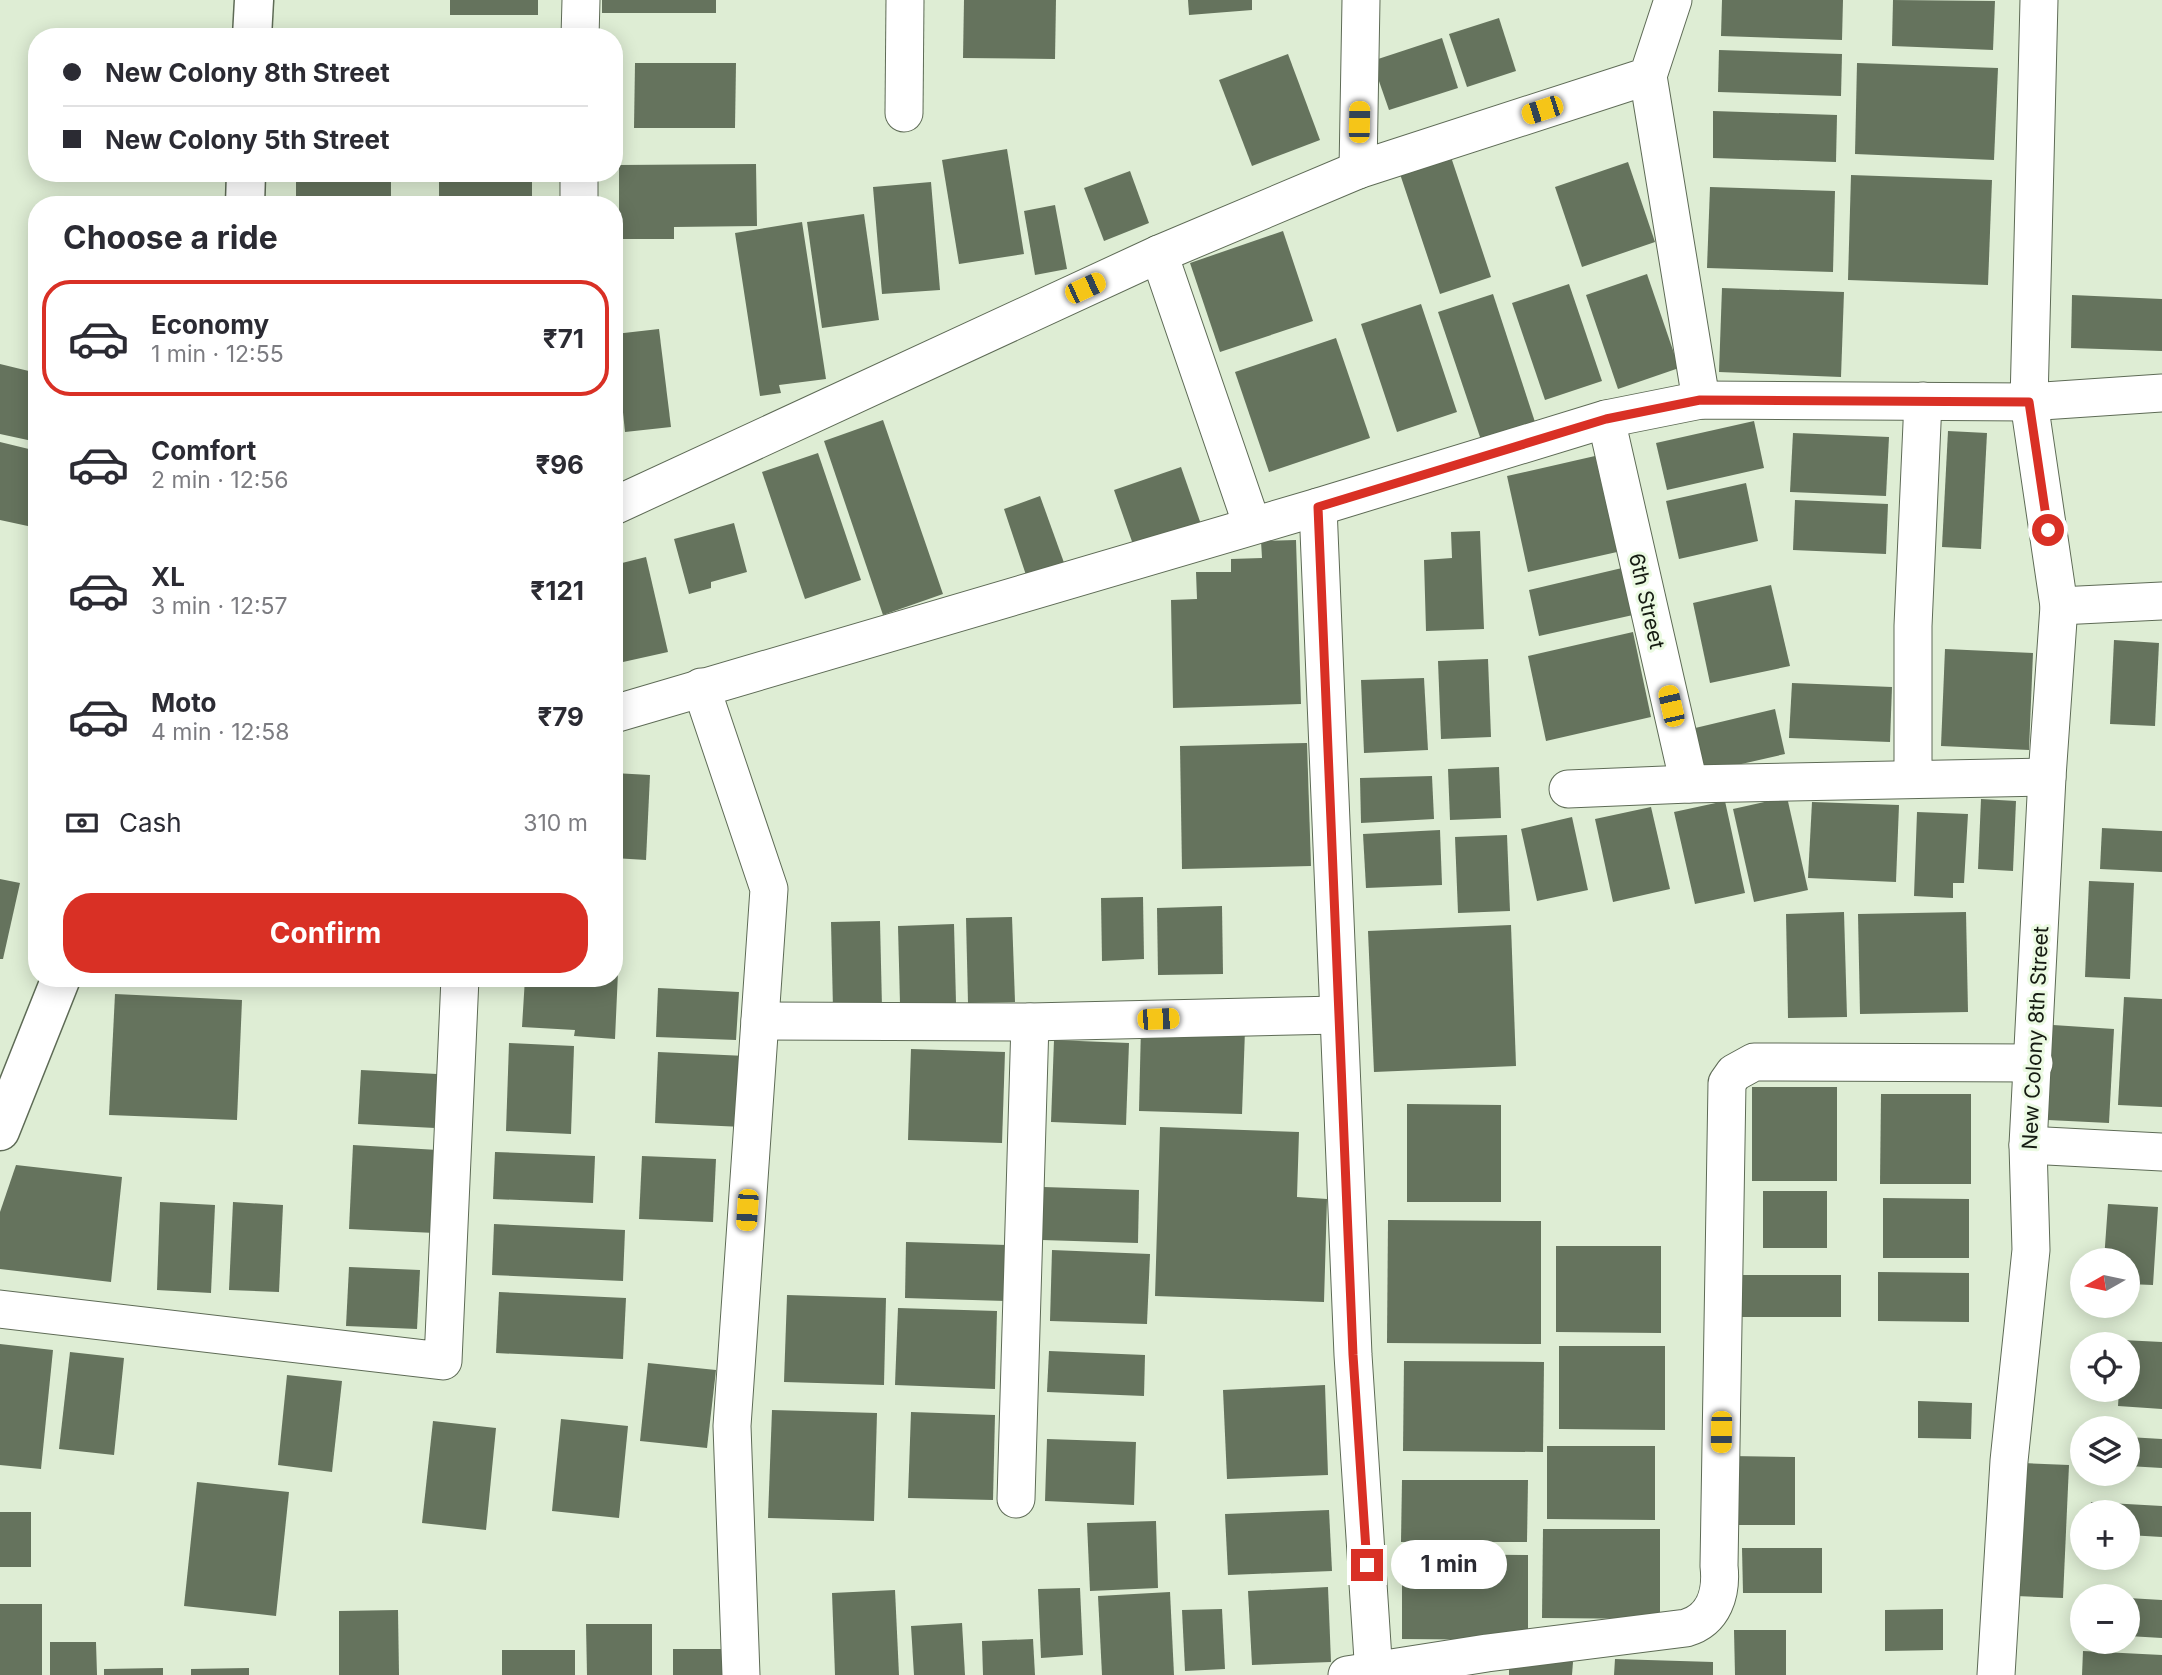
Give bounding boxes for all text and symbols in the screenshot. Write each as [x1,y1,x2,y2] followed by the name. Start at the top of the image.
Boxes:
[105,57,390,88] text: New Colony 8th Street
[1519,94,1566,126] car
[1349,101,1370,143] car
[105,124,389,155] text: New Colony 5th Street
[63,218,278,257] text: Choose a ride
[1062,270,1109,306] car
[67,307,130,370] icon: car
[151,309,269,340] text: Economy
[543,323,584,354] text: ₹71
[151,340,284,368] text: 1 min · 12:55
[67,433,130,496] icon: car
[151,435,256,466] text: Comfort
[535,449,584,480] text: ₹96
[151,466,289,494] text: 2 min · 12:56
[2032,514,2064,546] route start
[1624,551,1670,651] street label: 6th Street
[67,559,130,622] icon: car
[151,561,185,592] text: XL
[530,575,584,606] text: ₹121
[151,592,288,620] text: 3 min · 12:57
[1657,683,1686,729] car
[67,685,130,748] icon: car
[151,687,216,718] text: Moto
[537,701,584,732] text: ₹79
[151,718,289,746] text: 4 min · 12:58
[63,804,101,842] icon: cash
[119,807,182,838] text: Cash
[523,809,588,837] text: 310 m
[63,893,588,973] button: Confirm
[2017,926,2053,1150] street label: New Colony 8th Street
[1137,1008,1180,1030] car
[736,1188,759,1232] car
[2070,1248,2140,1318] north arrow
[2070,1248,2140,1654] map controls
[2070,1332,2140,1402] button: locate
[1711,1411,1732,1453] car
[2070,1416,2140,1486] button: layers
[2070,1500,2140,1570] button: +
[1392,1540,1507,1590] callout: 1 min
[1351,1549,1383,1581] route end
[1421,1550,1477,1578] text: 1 min
[2070,1584,2140,1654] button: −

